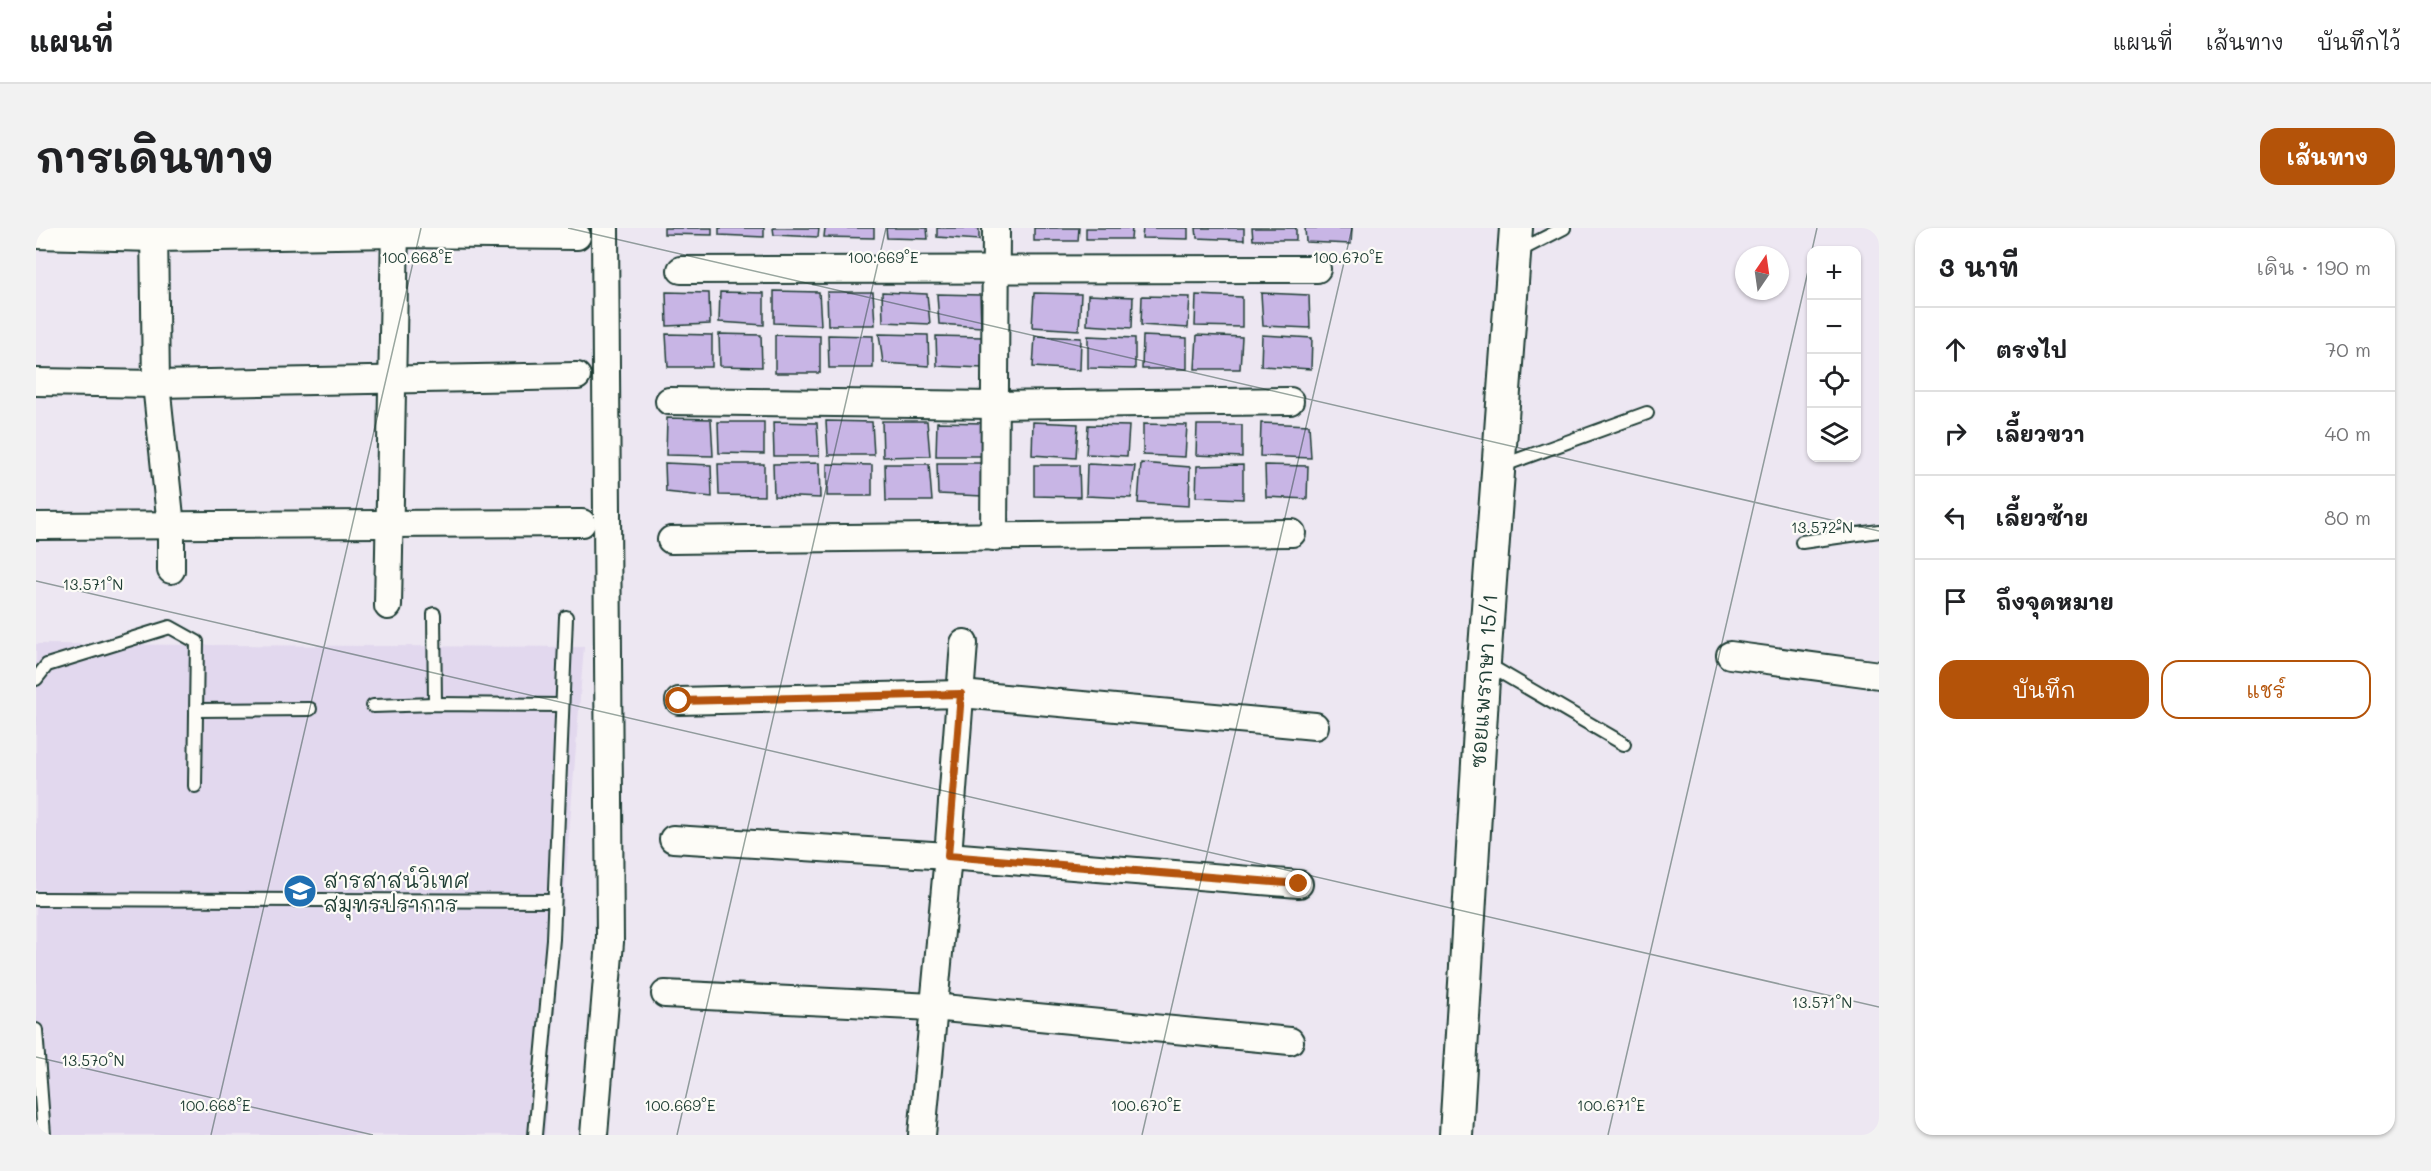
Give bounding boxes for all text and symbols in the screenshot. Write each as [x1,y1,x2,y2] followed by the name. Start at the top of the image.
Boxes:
[30,23,113,59] text: แผนที่
[2113,28,2173,55] text: แผนที่
[2206,28,2284,55] text: เส้นทาง
[2317,28,2401,55] text: บันทึกไว้
[2260,128,2395,185] button: เส้นทาง
[36,129,274,184] text: การเดินทาง
[1735,246,1789,300] north arrow
[1807,246,1861,462] map controls
[1807,246,1861,300] button: +
[381,247,453,267] text: 100.668°E
[847,247,919,267] text: 100.669°E
[1313,247,1384,267] text: 100.670°E
[1939,250,2019,284] text: 3 นาที
[2257,254,2371,280] text: เดิน · 190 m
[1807,300,1861,354] button: −
[1939,333,1972,366] icon: ahead
[1996,335,2067,364] text: ตรงไป
[2325,336,2371,362] text: 70 m
[1807,354,1861,408] button: locate
[1807,408,1861,462] button: layers
[1939,417,1972,450] icon: right
[1996,419,2085,448] text: เลี้ยวขวา
[2325,420,2371,446] text: 40 m
[1939,501,1972,534] icon: left
[1996,503,2088,532] text: เลี้ยวซ้าย
[2324,504,2371,530] text: 80 m
[1791,517,1853,537] text: 13.572°N
[63,574,123,594] text: 13.571°N
[1939,585,1972,618] icon: arrive
[1996,587,2114,616] text: ถึงจุดหมาย
[1463,593,1503,769] street label: ซอยแพรกษา 15/1
[1939,660,2149,719] button: บันทึก
[2161,660,2371,719] button: แชร์
[665,687,691,713] route start
[323,865,469,921] place label: สารสาสน์วิเทศ สมุทรปราการ
[1285,870,1311,896] route end
[282,873,318,909] school or university icon: สารสาสน์วิเทศ สมุทรปราการ
[1792,992,1852,1012] text: 13.571°N
[61,1050,125,1070] text: 13.570°N
[179,1095,251,1115] text: 100.668°E
[644,1095,716,1115] text: 100.669°E
[1111,1095,1182,1115] text: 100.670°E
[1577,1095,1645,1115] text: 100.671°E

